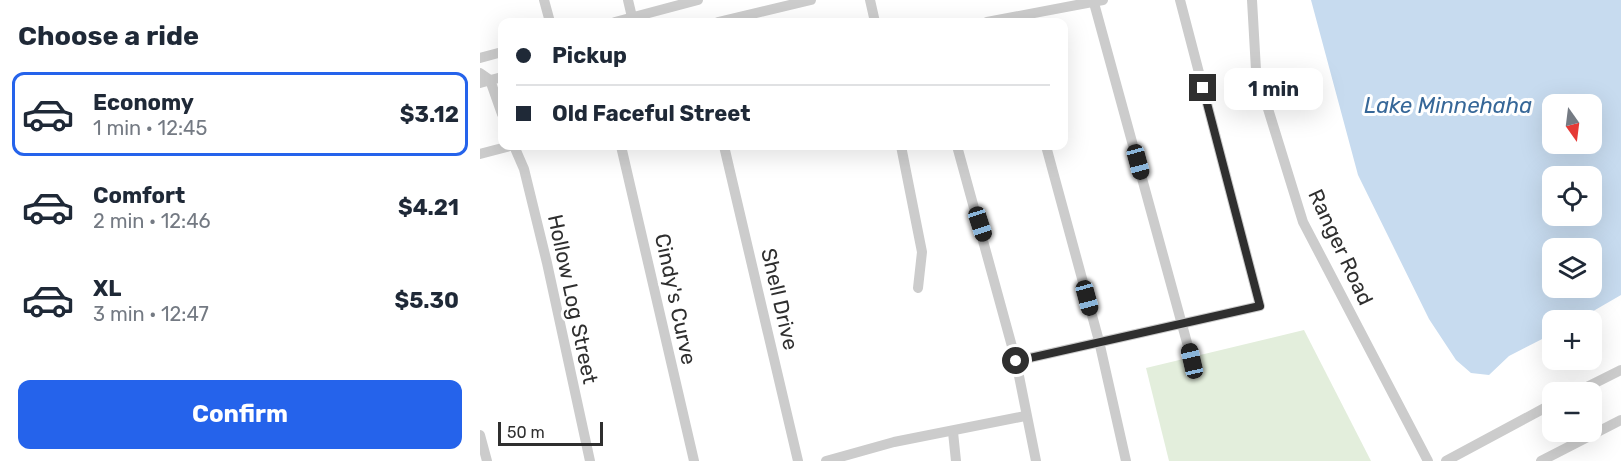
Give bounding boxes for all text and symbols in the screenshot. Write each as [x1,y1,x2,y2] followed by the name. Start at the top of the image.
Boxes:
[18,20,199,52] text: Choose a ride
[552,42,627,69] text: Pickup
[1224,67,1323,109] callout: 1 min
[1189,74,1216,101] route end
[1248,77,1299,101] text: 1 min
[21,87,75,141] icon: car
[93,89,194,116] text: Economy
[1364,92,1532,119] water label: Lake Minnehaha
[1542,94,1602,154] north arrow
[1542,94,1602,442] map controls
[552,100,751,127] text: Old Faceful Street
[400,101,459,128] text: $3.12
[93,116,207,140] text: 1 min · 12:45
[1125,142,1151,182] car
[1542,166,1602,226] button: locate
[21,180,75,234] icon: car
[93,182,185,209] text: Comfort
[1303,185,1379,309] street label: Ranger Road
[398,194,459,221] text: $4.21
[966,204,994,244] car
[93,209,211,233] text: 2 min · 12:46
[543,212,603,386] street label: Hollow Log Street
[650,231,702,367] street label: Cindy's Curve
[1542,238,1602,298] button: layers
[756,246,804,352] street label: Shell Drive
[21,273,75,327] icon: car
[93,275,121,302] text: XL
[1074,278,1100,318] car
[394,287,459,314] text: $5.30
[93,302,209,326] text: 3 min · 12:47
[1542,310,1602,370] button: +
[1179,341,1205,381] car
[1002,347,1029,374] route start
[18,380,462,449] button: Confirm
[1542,382,1602,442] button: −
[498,419,603,446] scale bar
[507,423,545,442] text: 50 m

